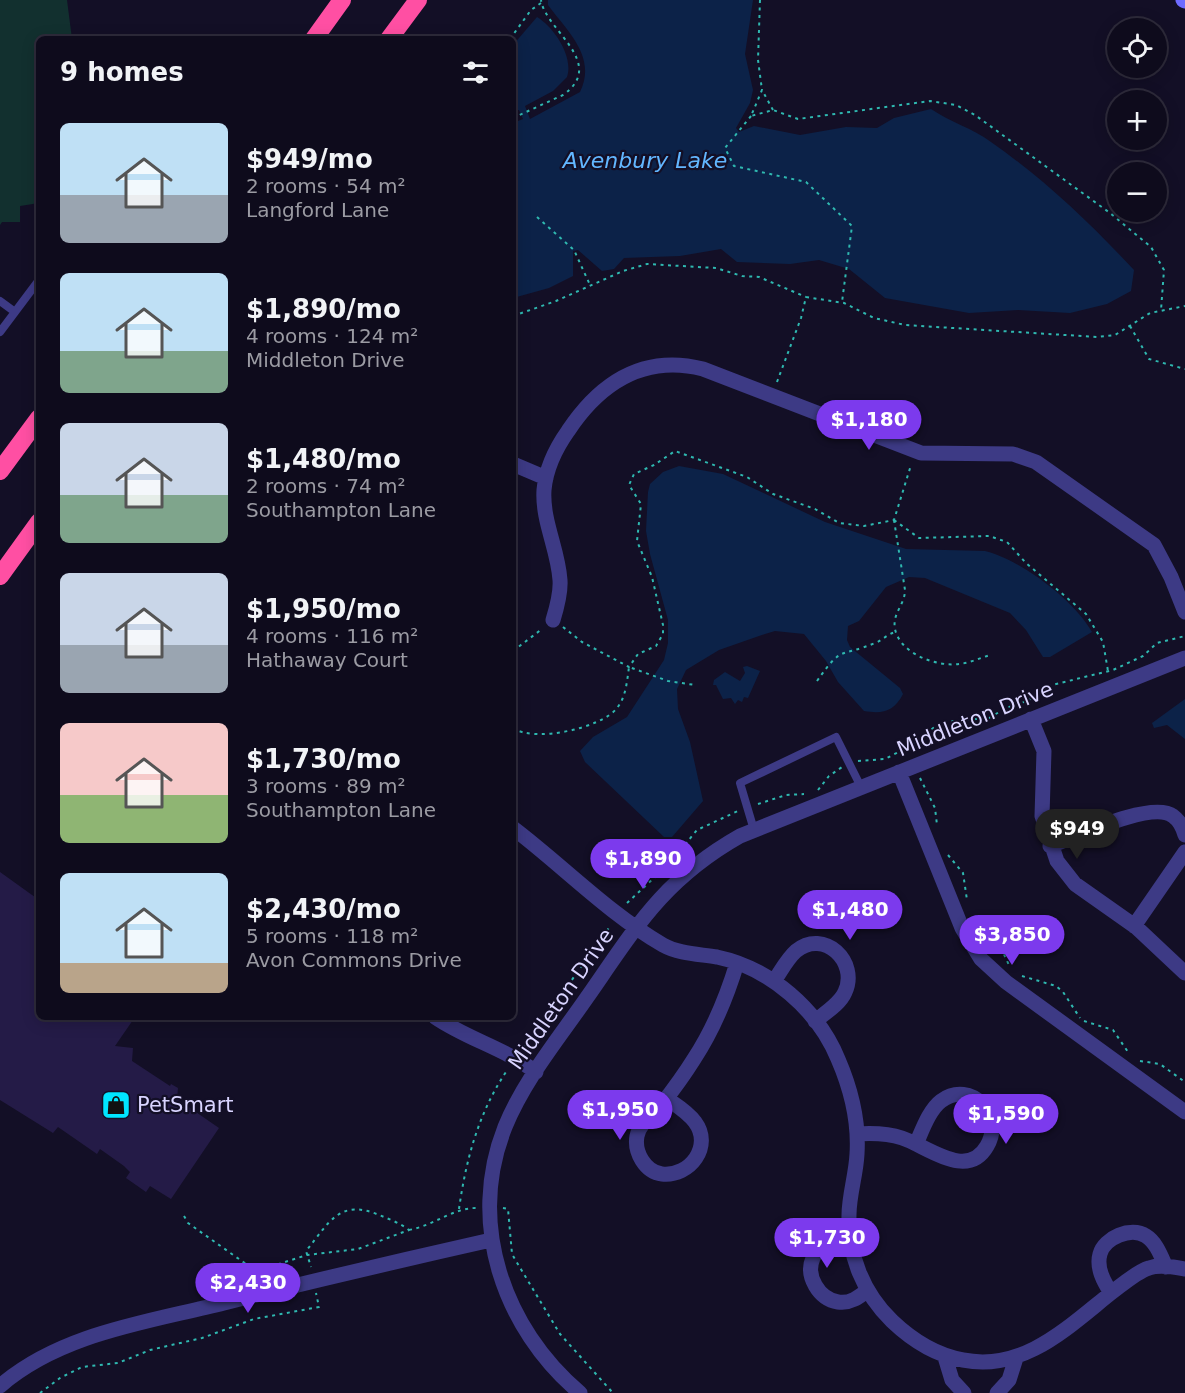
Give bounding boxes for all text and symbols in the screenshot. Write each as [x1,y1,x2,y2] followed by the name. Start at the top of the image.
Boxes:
[1107,18,1167,222] map controls
[1107,18,1167,78] button: locate
[459,56,492,89] icon: filters
[60,57,184,87] text: 9 homes
[1107,90,1167,150] button: +
[246,144,373,174] text: $949/mo
[108,147,180,219] icon: home
[561,148,727,173] water label: Avenbury Lake
[1107,162,1167,222] button: −
[246,174,406,198] text: 2 rooms · 54 m²
[246,198,389,222] text: Langford Lane
[246,294,401,324] text: $1,890/mo
[108,297,180,369] icon: home
[246,324,418,348] text: 4 rooms · 124 m²
[246,348,405,372] text: Middleton Drive
[820,400,918,451] pin: $1,180
[830,407,908,431] text: $1,180
[246,444,401,474] text: $1,480/mo
[108,447,180,519] icon: home
[246,474,406,498] text: 2 rooms · 74 m²
[246,498,436,522] text: Southampton Lane
[246,594,401,624] text: $1,950/mo
[108,597,180,669] icon: home
[246,624,418,648] text: 4 rooms · 116 m²
[246,648,408,672] text: Hathaway Court
[893,677,1057,761] street label: Middleton Drive
[246,744,401,774] text: $1,730/mo
[108,747,180,819] icon: home
[246,774,406,798] text: 3 rooms · 89 m²
[246,798,436,822] text: Southampton Lane
[1041,809,1113,860] pin: $949
[1049,816,1105,840] text: $949
[594,839,692,890] pin: $1,890
[604,846,682,870] text: $1,890
[801,890,899,941] pin: $1,480
[246,894,401,924] text: $2,430/mo
[108,897,180,969] icon: home
[811,897,889,921] text: $1,480
[963,915,1061,966] pin: $3,850
[973,922,1051,946] text: $3,850
[246,924,418,948] text: 5 rooms · 118 m²
[503,924,619,1074] street label: Middleton Drive
[246,948,462,972] text: Avon Commons Drive
[100,1089,132,1121] shop icon: PetSmart
[571,1090,669,1141] pin: $1,950
[137,1093,234,1117] place label: PetSmart
[957,1094,1055,1145] pin: $1,590
[581,1097,659,1121] text: $1,950
[967,1101,1045,1125] text: $1,590
[778,1218,876,1269] pin: $1,730
[788,1225,866,1249] text: $1,730
[199,1263,297,1314] pin: $2,430
[209,1270,287,1294] text: $2,430

